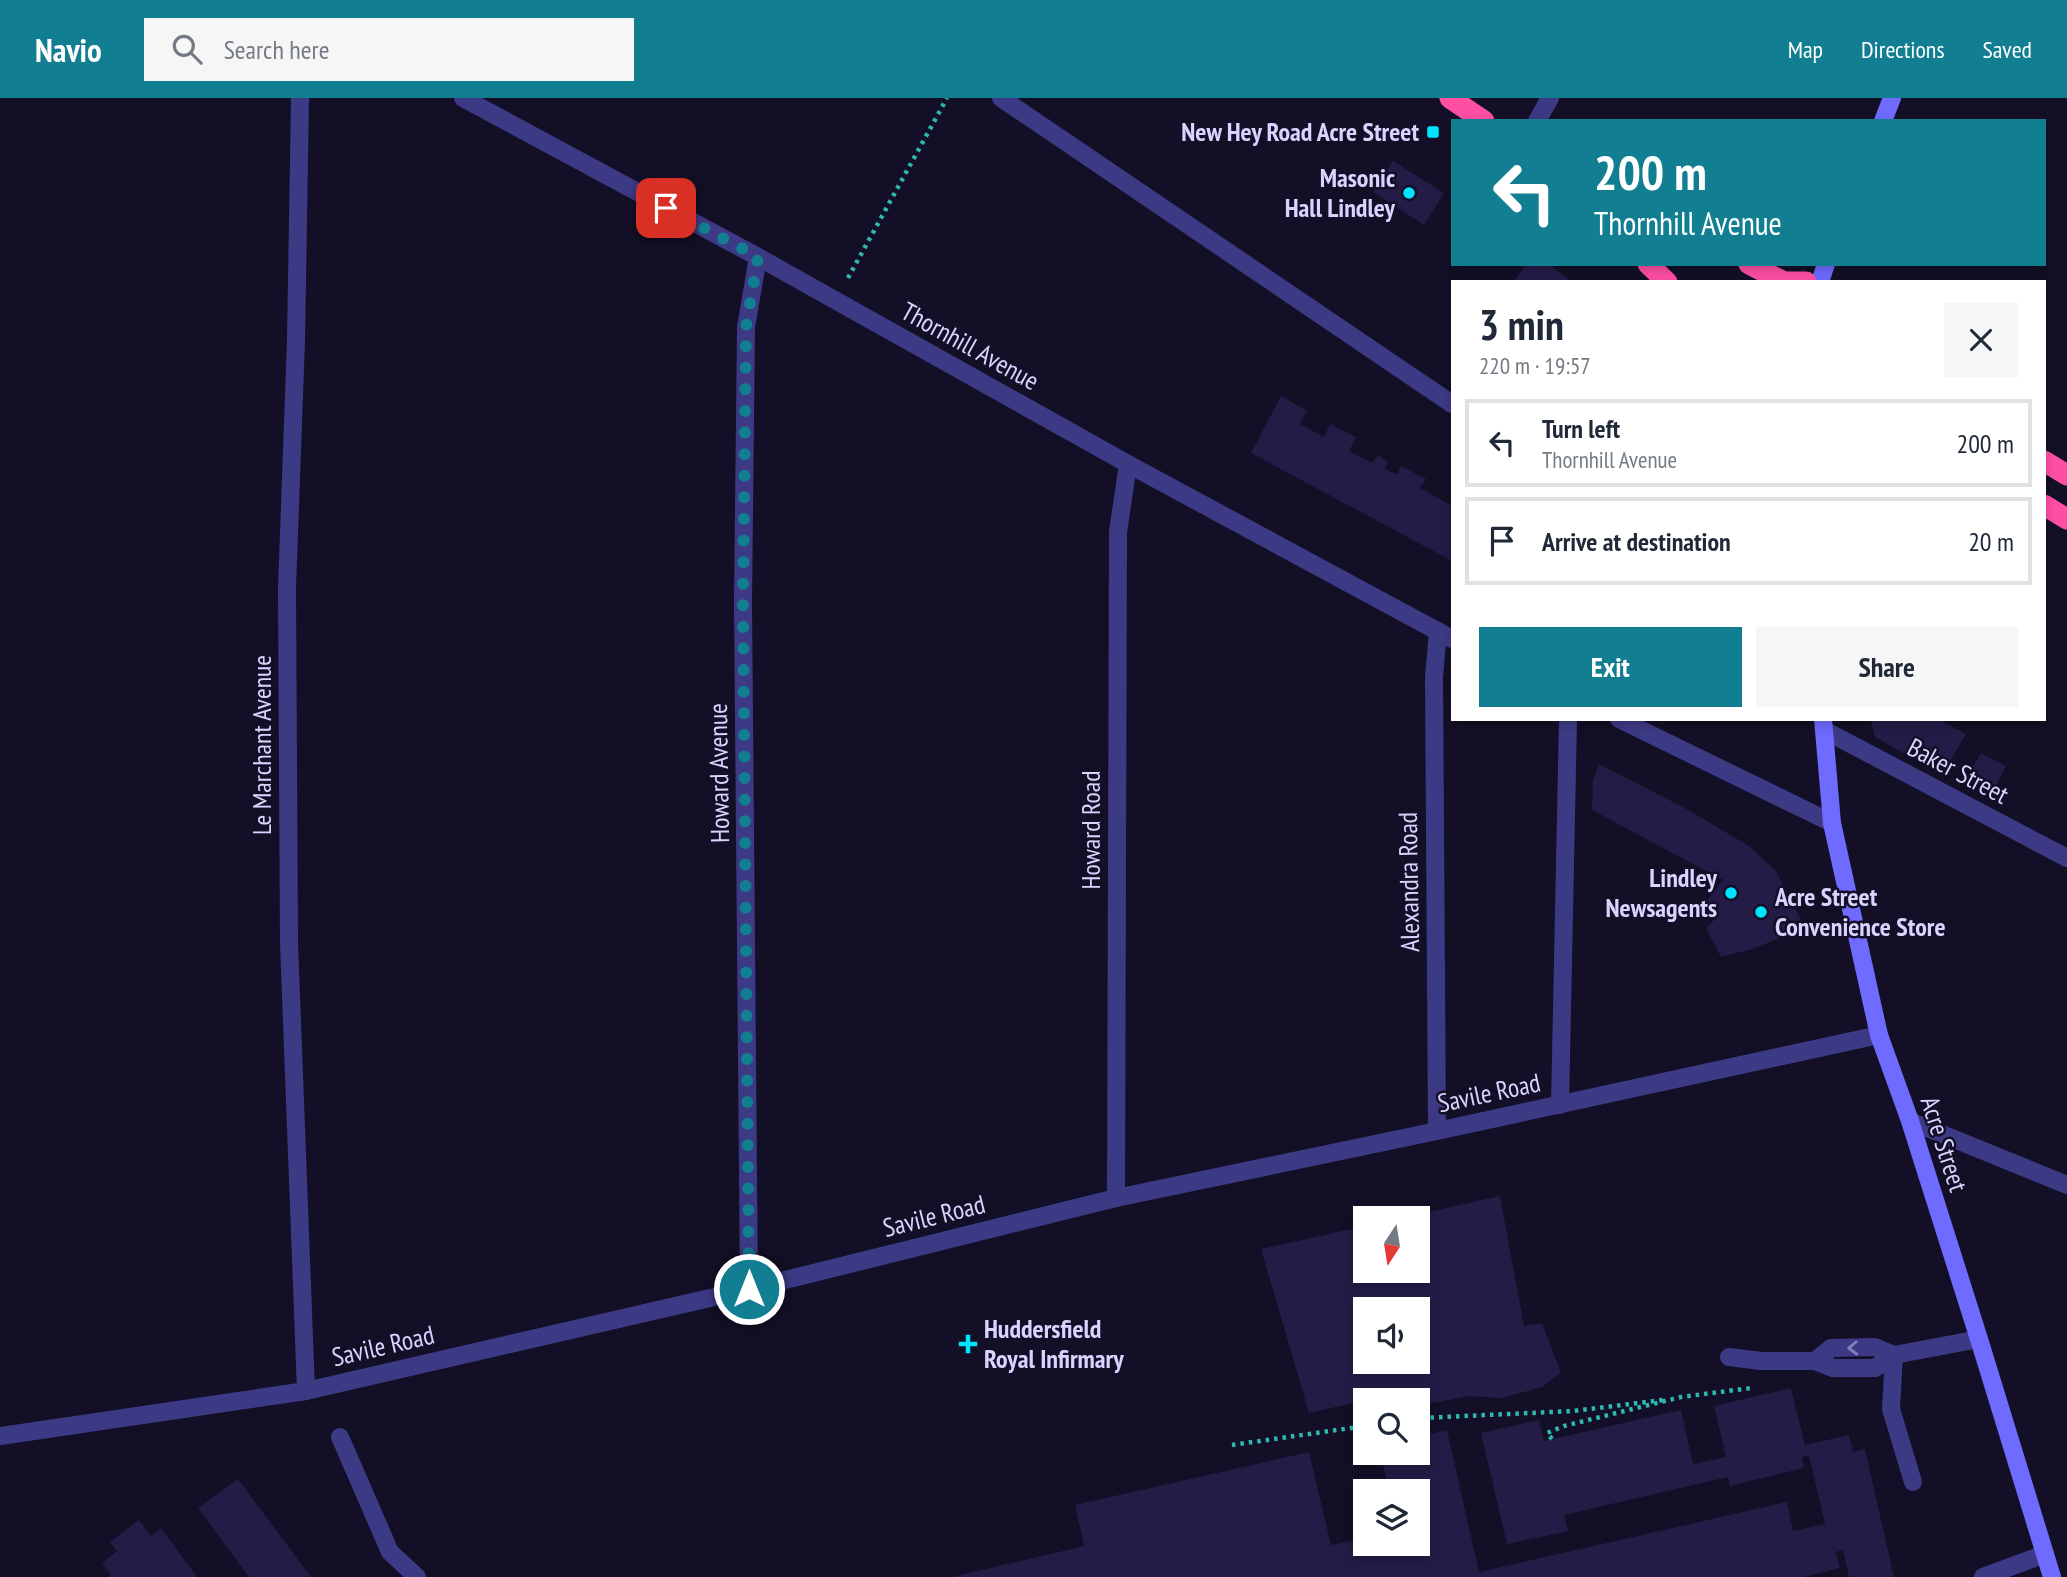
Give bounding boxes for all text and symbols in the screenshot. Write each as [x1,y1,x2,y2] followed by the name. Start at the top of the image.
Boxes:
[144,18,634,81] search box
[35,28,102,71] text: Navio
[168,30,206,68] icon: search
[224,33,329,66] text: Search here
[1788,34,1823,65] text: Map
[1861,34,1945,65] text: Directions
[1983,34,2032,65] text: Saved
[1181,115,1419,148] place label: New Hey Road Acre Street
[1425,124,1441,140] marker: New Hey Road Acre Street
[1594,140,1707,204] text: 200 m
[1479,147,1570,238] icon: left
[1285,161,1396,224] place label: Masonic Hall Lindley
[636,178,696,238] pin
[1401,185,1417,201] marker: Masonic Hall Lindley
[647,189,685,227] icon: arrive
[1594,202,1782,244] text: Thornhill Avenue
[896,294,1045,397] street label: Thornhill Avenue
[1479,297,1564,352] text: 3 min
[1944,303,2018,377] button: close
[1479,351,1591,380] text: 220 m · 19:57
[1542,412,1620,445] text: Turn left
[1483,424,1521,462] icon: left
[1956,427,2014,460] text: 200 m
[1542,445,1677,474] text: Thornhill Avenue
[1483,522,1521,560] icon: arrive
[1542,525,1731,558] text: Arrive at destination
[1968,525,2014,558] text: 20 m
[1479,627,1742,707] button: Exit
[1756,627,2018,707] button: Share
[245,655,278,835] street label: Le Marchant Avenue
[701,703,736,843] street label: Howard Avenue
[1902,730,2014,811] street label: Baker Street
[1074,771,1107,889] street label: Howard Road
[1391,812,1426,952] street label: Alexandra Road
[1606,861,1718,924] place label: Lindley Newsagents
[1774,880,1946,943] place label: Acre Street Convenience Store
[1723,885,1739,901] marker: Lindley Newsagents
[1753,904,1769,920] marker: Acre Street Convenience Store
[1435,1066,1543,1119] street label: Savile Road
[1914,1092,1975,1196] street label: Acre Street
[879,1187,988,1244] street label: Savile Road
[1353,1206,1430,1283] north arrow
[1353,1206,1430,1556] map controls
[712,1252,786,1326] position arrow
[1353,1297,1430,1374] button: sound
[984,1312,1124,1375] place label: Huddersfield Royal Infirmary
[329,1318,437,1373] street label: Savile Road
[958,1334,978,1354] marker: Huddersfield Royal Infirmary
[1847,1340,1858,1355] one-way arrow
[1353,1388,1430,1465] button: search
[1353,1479,1430,1556] button: layers

